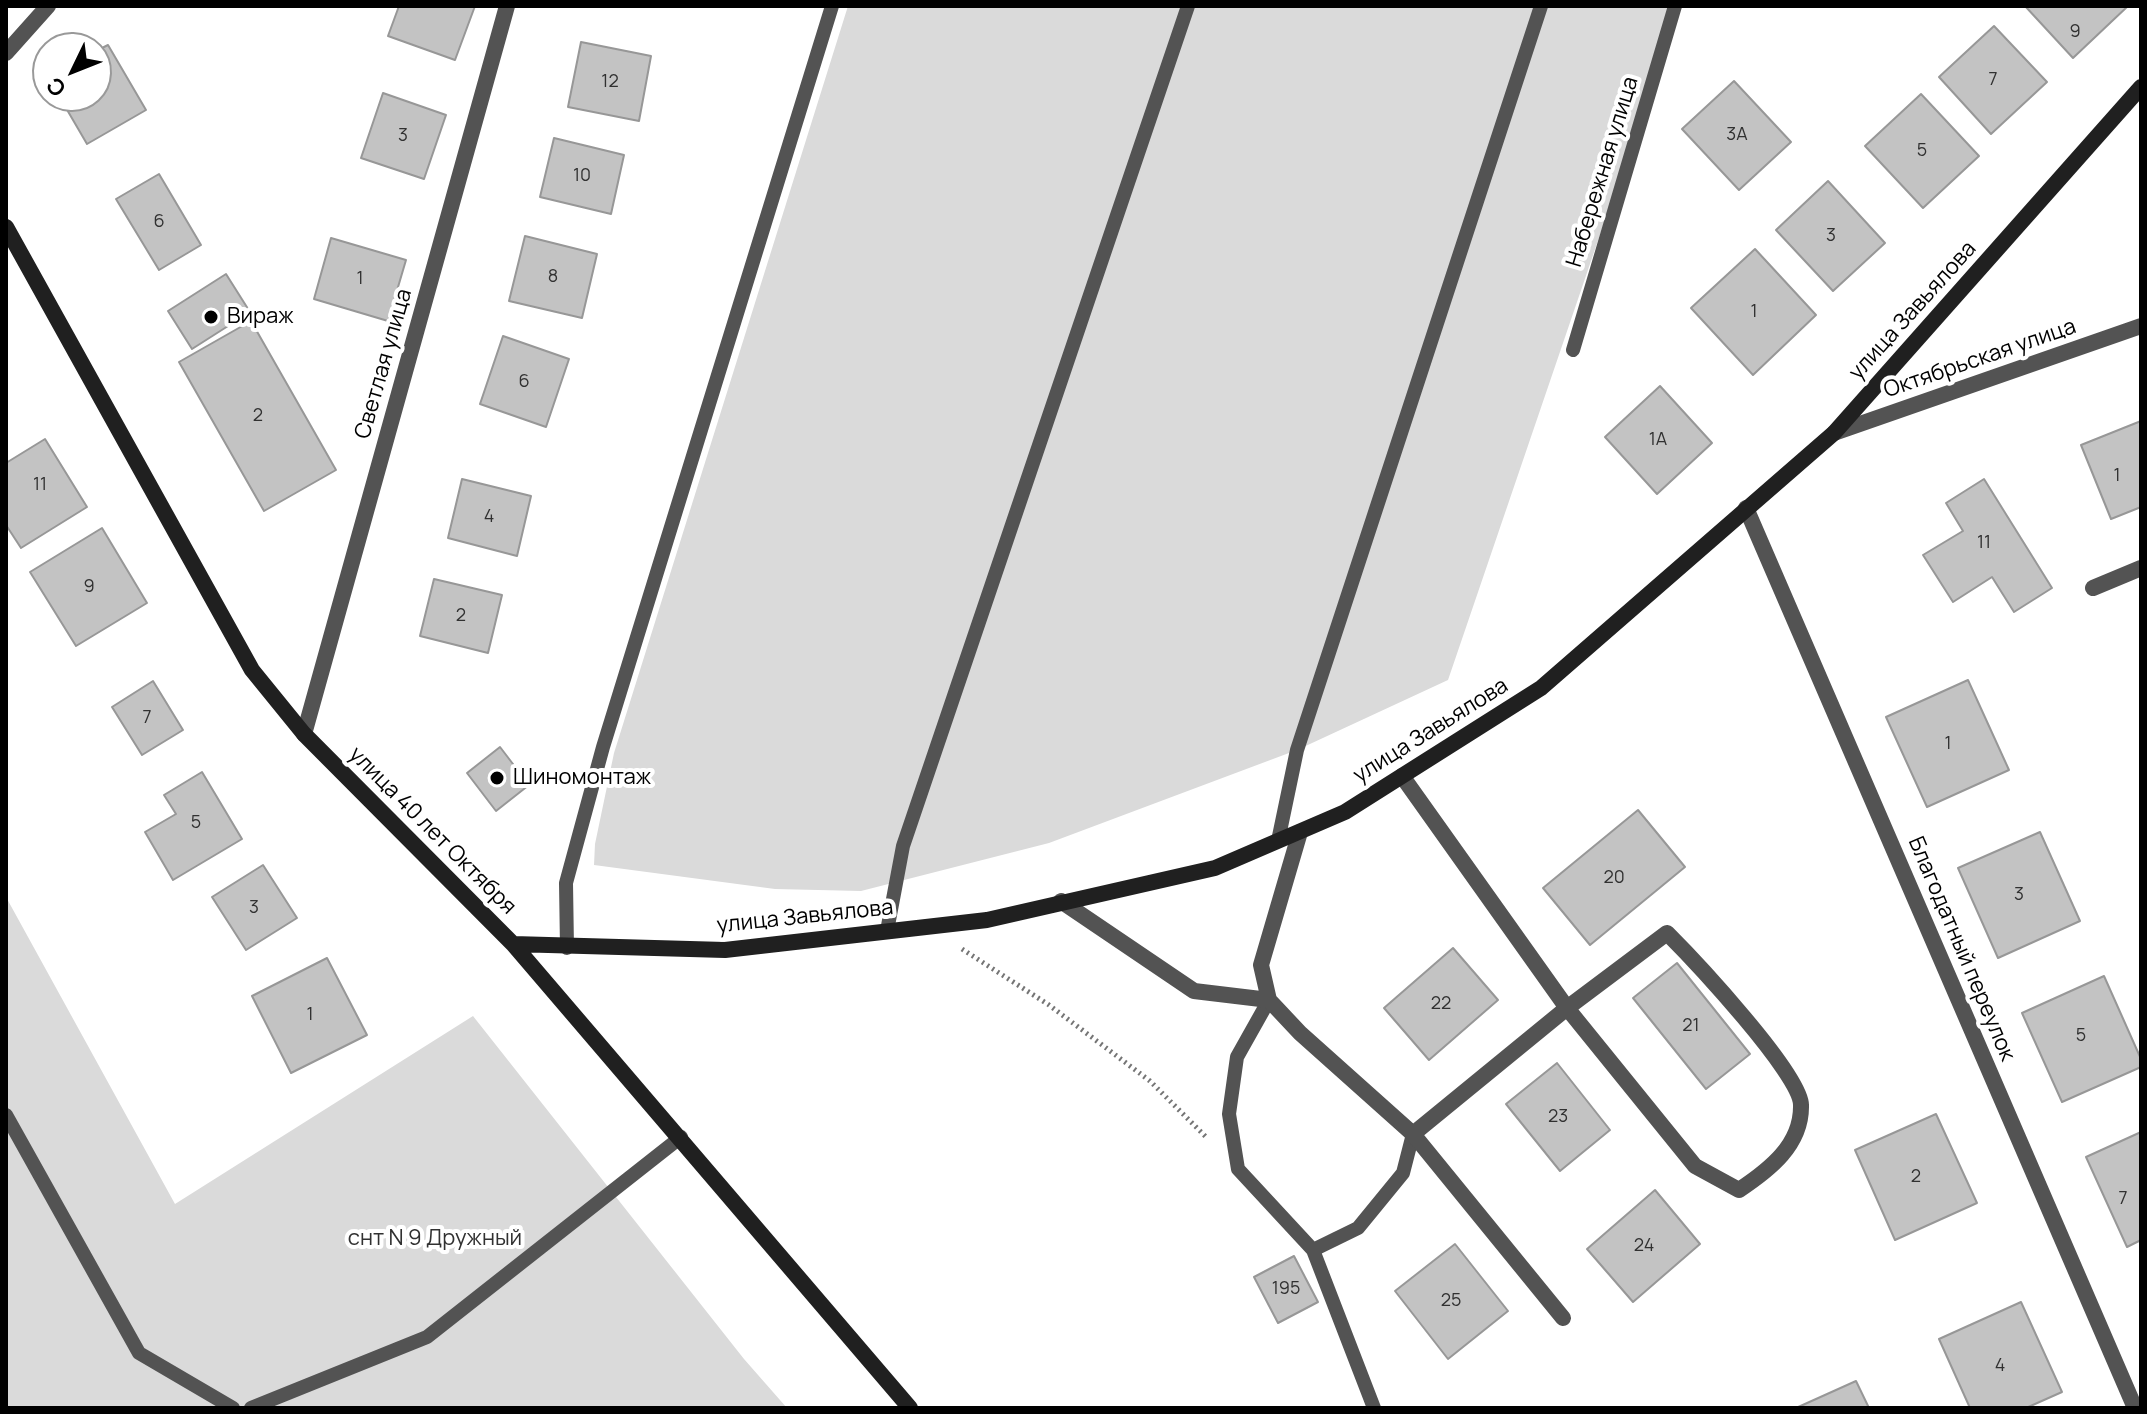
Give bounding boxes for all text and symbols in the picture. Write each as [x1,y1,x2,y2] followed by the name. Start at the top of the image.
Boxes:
[2069,21,2081,43] house number: 9
[32,32,112,112] north arrow
[1988,69,1998,91] house number: 7
[39,71,72,103] text: С
[601,71,619,93] house number: 12
[1561,74,1645,270] street label: Набережная улица
[1726,124,1748,146] house number: 3А
[398,125,408,147] house number: 3
[1917,140,1927,162] house number: 5
[573,165,591,187] house number: 10
[153,211,165,233] house number: 6
[1826,225,1836,247] house number: 3
[1844,236,1982,386] street label: улица Завьялова
[548,266,558,288] house number: 8
[356,268,364,290] house number: 1
[350,286,418,442] street label: Светлая улица
[1750,301,1758,323] house number: 1
[227,304,294,330] place label: Вираж
[202,308,220,326] marker: Вираж
[1881,314,2079,404] street label: Октябрьская улица
[518,371,530,393] house number: 6
[253,405,263,427] house number: 2
[1649,429,1667,451] house number: 1А
[2113,465,2121,487] house number: 1
[33,474,47,496] house number: 11
[484,506,494,528] house number: 4
[1977,532,1991,554] house number: 11
[83,576,95,598] house number: 9
[456,605,466,627] house number: 2
[1349,673,1513,789] street label: улица Завьялова
[142,707,152,729] house number: 7
[1944,733,1952,755] house number: 1
[343,742,521,920] street label: улица 40 лет Октября
[513,765,651,791] place label: Шиномонтаж
[488,769,506,787] marker: Шиномонтаж
[191,812,201,834] house number: 5
[1902,833,2020,1065] street label: Благодатный переулок
[1603,867,1625,889] house number: 20
[2014,884,2024,906] house number: 3
[715,895,895,939] street label: улица Завьялова
[249,897,259,919] house number: 3
[1431,993,1451,1015] house number: 22
[306,1004,314,1026] house number: 1
[1682,1015,1700,1037] house number: 21
[2076,1025,2086,1047] house number: 5
[1548,1106,1568,1128] house number: 23
[1911,1166,1921,1188] house number: 2
[2118,1188,2128,1210] house number: 7
[348,1226,522,1252] park label: снт N 9 Дружный
[1634,1235,1654,1257] house number: 24
[1272,1278,1300,1300] house number: 195
[1441,1290,1461,1312] house number: 25
[1995,1355,2005,1377] house number: 4

